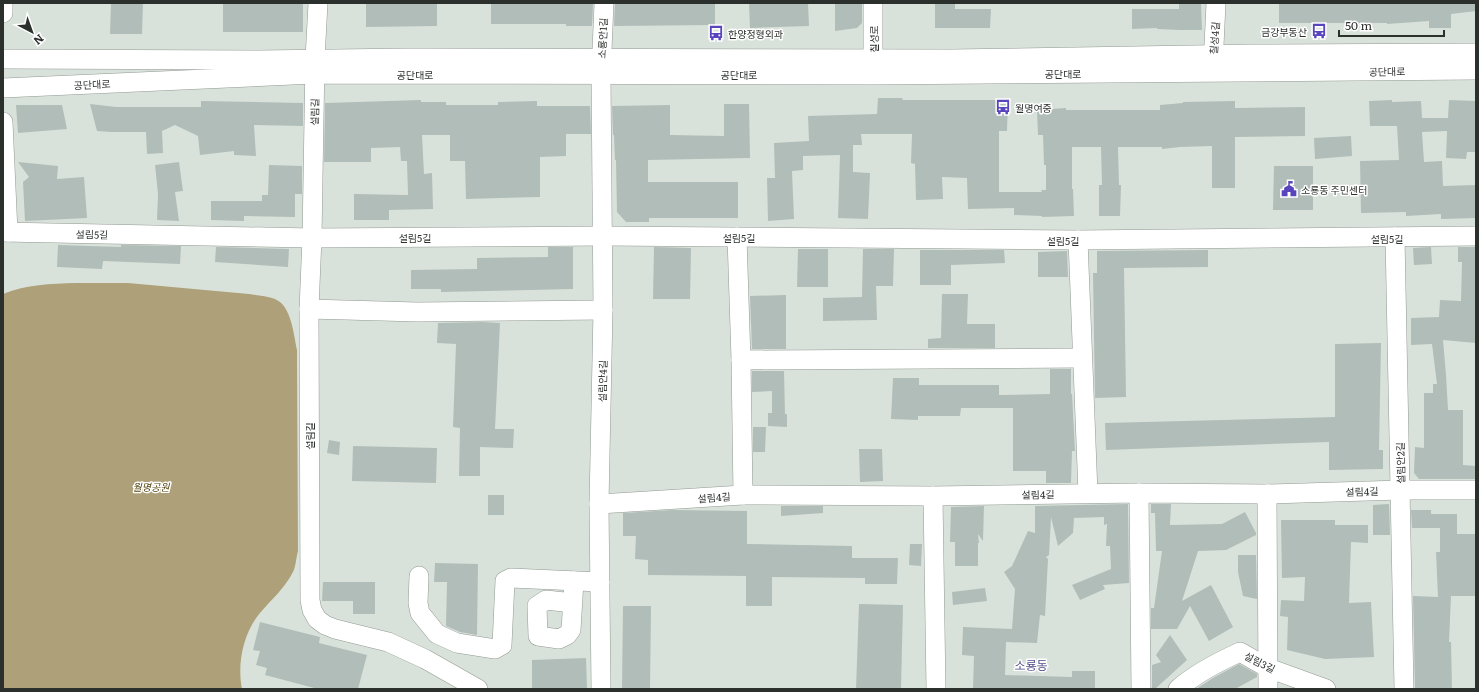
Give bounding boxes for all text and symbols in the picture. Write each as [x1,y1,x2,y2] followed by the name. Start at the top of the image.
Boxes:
[12,12,52,52] north arrow
[1339,12,1444,38] scale bar
[1345,16,1372,34] text: 50 m
[593,17,611,59] street label: 소룡안1길
[1205,21,1223,55] street label: 칠성4길
[1310,22,1328,40] bus stop icon: 금강부동산
[707,24,725,42] bus stop icon: 한양정형외과
[1261,24,1307,39] place label: 금강부동산
[866,25,881,53] street label: 칠성로
[728,26,783,41] place label: 한양정형외과
[30,31,48,49] text: N
[1368,63,1406,79] street label: 공단대로
[1045,66,1081,81] street label: 공단대로
[397,67,433,82] street label: 공단대로
[721,67,757,82] street label: 공단대로
[73,76,111,92] street label: 공단대로
[306,98,322,126] street label: 설림길
[994,98,1012,116] bus stop icon: 월명여중
[1015,100,1052,115] place label: 월명여중
[1280,180,1298,198] public building icon: 소룡동 주민센터
[1301,182,1367,197] place label: 소룡동 주민센터
[76,226,108,242] street label: 설림5길
[399,230,431,245] street label: 설림5길
[723,230,755,245] street label: 설림5길
[1371,231,1403,246] street label: 설림5길
[1047,233,1079,248] street label: 설림5길
[594,360,610,402] street label: 설림안4길
[302,422,317,450] street label: 설림길
[1392,442,1408,484] street label: 설림안2길
[133,479,170,494] park label: 월명공원
[1345,483,1379,499] street label: 설림4길
[1021,486,1055,502] street label: 설림4길
[697,488,731,506] street label: 설림4길
[1242,648,1278,676] street label: 설림3길
[1014,656,1048,674] district label: 소룡동

